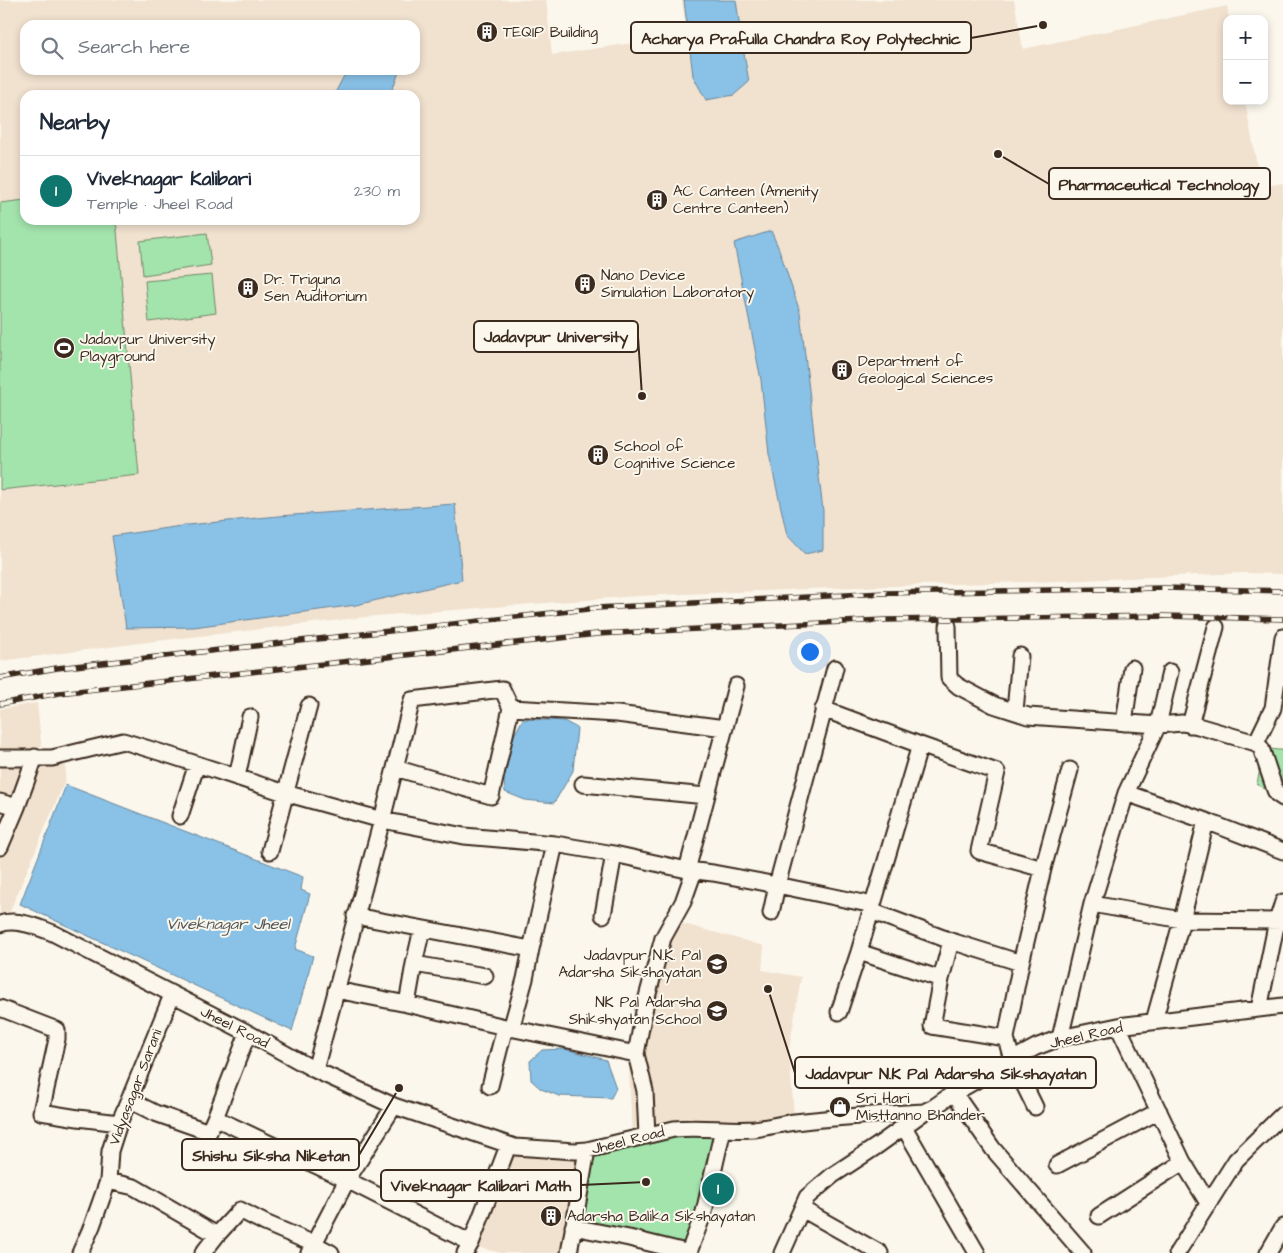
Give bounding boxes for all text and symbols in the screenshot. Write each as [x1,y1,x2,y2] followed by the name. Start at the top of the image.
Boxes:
[1223,15,1268,105] map controls
[1223,15,1268,60] button: +
[20,20,420,75] search box
[475,20,499,44] building icon: TEQIP Building
[503,22,598,44] place label: TEQIP Building
[631,22,971,53] callout: Acharya Prafulla Chandra Roy Polytechnic
[641,28,962,51] text: Acharya Prafulla Chandra Roy Polytechnic
[38,34,66,62] icon: search
[78,34,190,61] text: Search here
[1223,60,1268,105] button: −
[40,108,110,137] text: Nearby
[87,166,251,193] text: Viveknagar Kalibari
[1049,168,1270,199] callout: Pharmaceutical Technology
[1059,174,1260,198] text: Pharmaceutical Technology
[55,180,57,202] text: 1
[354,180,400,202] text: 230 m
[673,181,819,219] place label: AC Canteen (Amenity Centre Canteen)
[645,188,669,212] building icon: AC Canteen (Amenity Centre Canteen)
[87,193,233,215] text: Temple · Jheel Road
[601,265,754,304] place label: Nano Device Simulation Laboratory
[264,269,367,307] place label: Dr. Triguna Sen Auditorium
[573,272,597,296] building icon: Nano Device Simulation Laboratory
[236,276,260,300] building icon: Dr. Triguna Sen Auditorium
[474,321,638,352] callout: Jadavpur University
[483,326,628,349] text: Jadavpur University
[80,329,215,368] place label: Jadavpur University Playground
[52,336,76,360] sports icon: Jadavpur University Playground
[858,351,994,390] place label: Department of Geological Sciences
[830,358,854,382] building icon: Department of Geological Sciences
[614,436,735,475] place label: School of Cognitive Science
[586,443,610,467] building icon: School of Cognitive Science
[797,639,823,665] your location
[166,913,292,936] water label: Viveknagar Jheel
[558,945,701,984] place label: Jadavpur N.K. Pal Adarsha Sikshayatan
[705,952,729,976] school or university icon: Jadavpur N.K. Pal Adarsha Sikshayatan
[569,992,701,1031] place label: NK Pal Adarsha Shikshyatan School
[705,999,729,1023] school or university icon: NK Pal Adarsha Shikshyatan School
[197,1001,273,1054] street label: Jheel Road
[1047,1017,1125,1054] street label: Jheel Road
[104,1025,168,1149] street label: Vidyasagar Sarani
[795,1057,1096,1088] callout: Jadavpur N.K Pal Adarsha Sikshayatan
[804,1063,1087,1086] text: Jadavpur N.K Pal Adarsha Sikshayatan
[856,1088,985,1126] place label: Sri Hari Misttanno Bhander
[828,1095,852,1119] shop icon: Sri Hari Misttanno Bhander
[589,1121,667,1160] street label: Jheel Road
[182,1139,359,1170] callout: Shishu Siksha Niketan
[191,1145,350,1167] text: Shishu Siksha Niketan
[381,1170,581,1201] callout: Viveknagar Kalibari Math
[702,1170,734,1208] pin: 1
[390,1175,572,1199] text: Viveknagar Kalibari Math
[539,1204,563,1228] building icon: Adarsha Balika Sikshayatan
[567,1206,756,1228] place label: Adarsha Balika Sikshayatan

